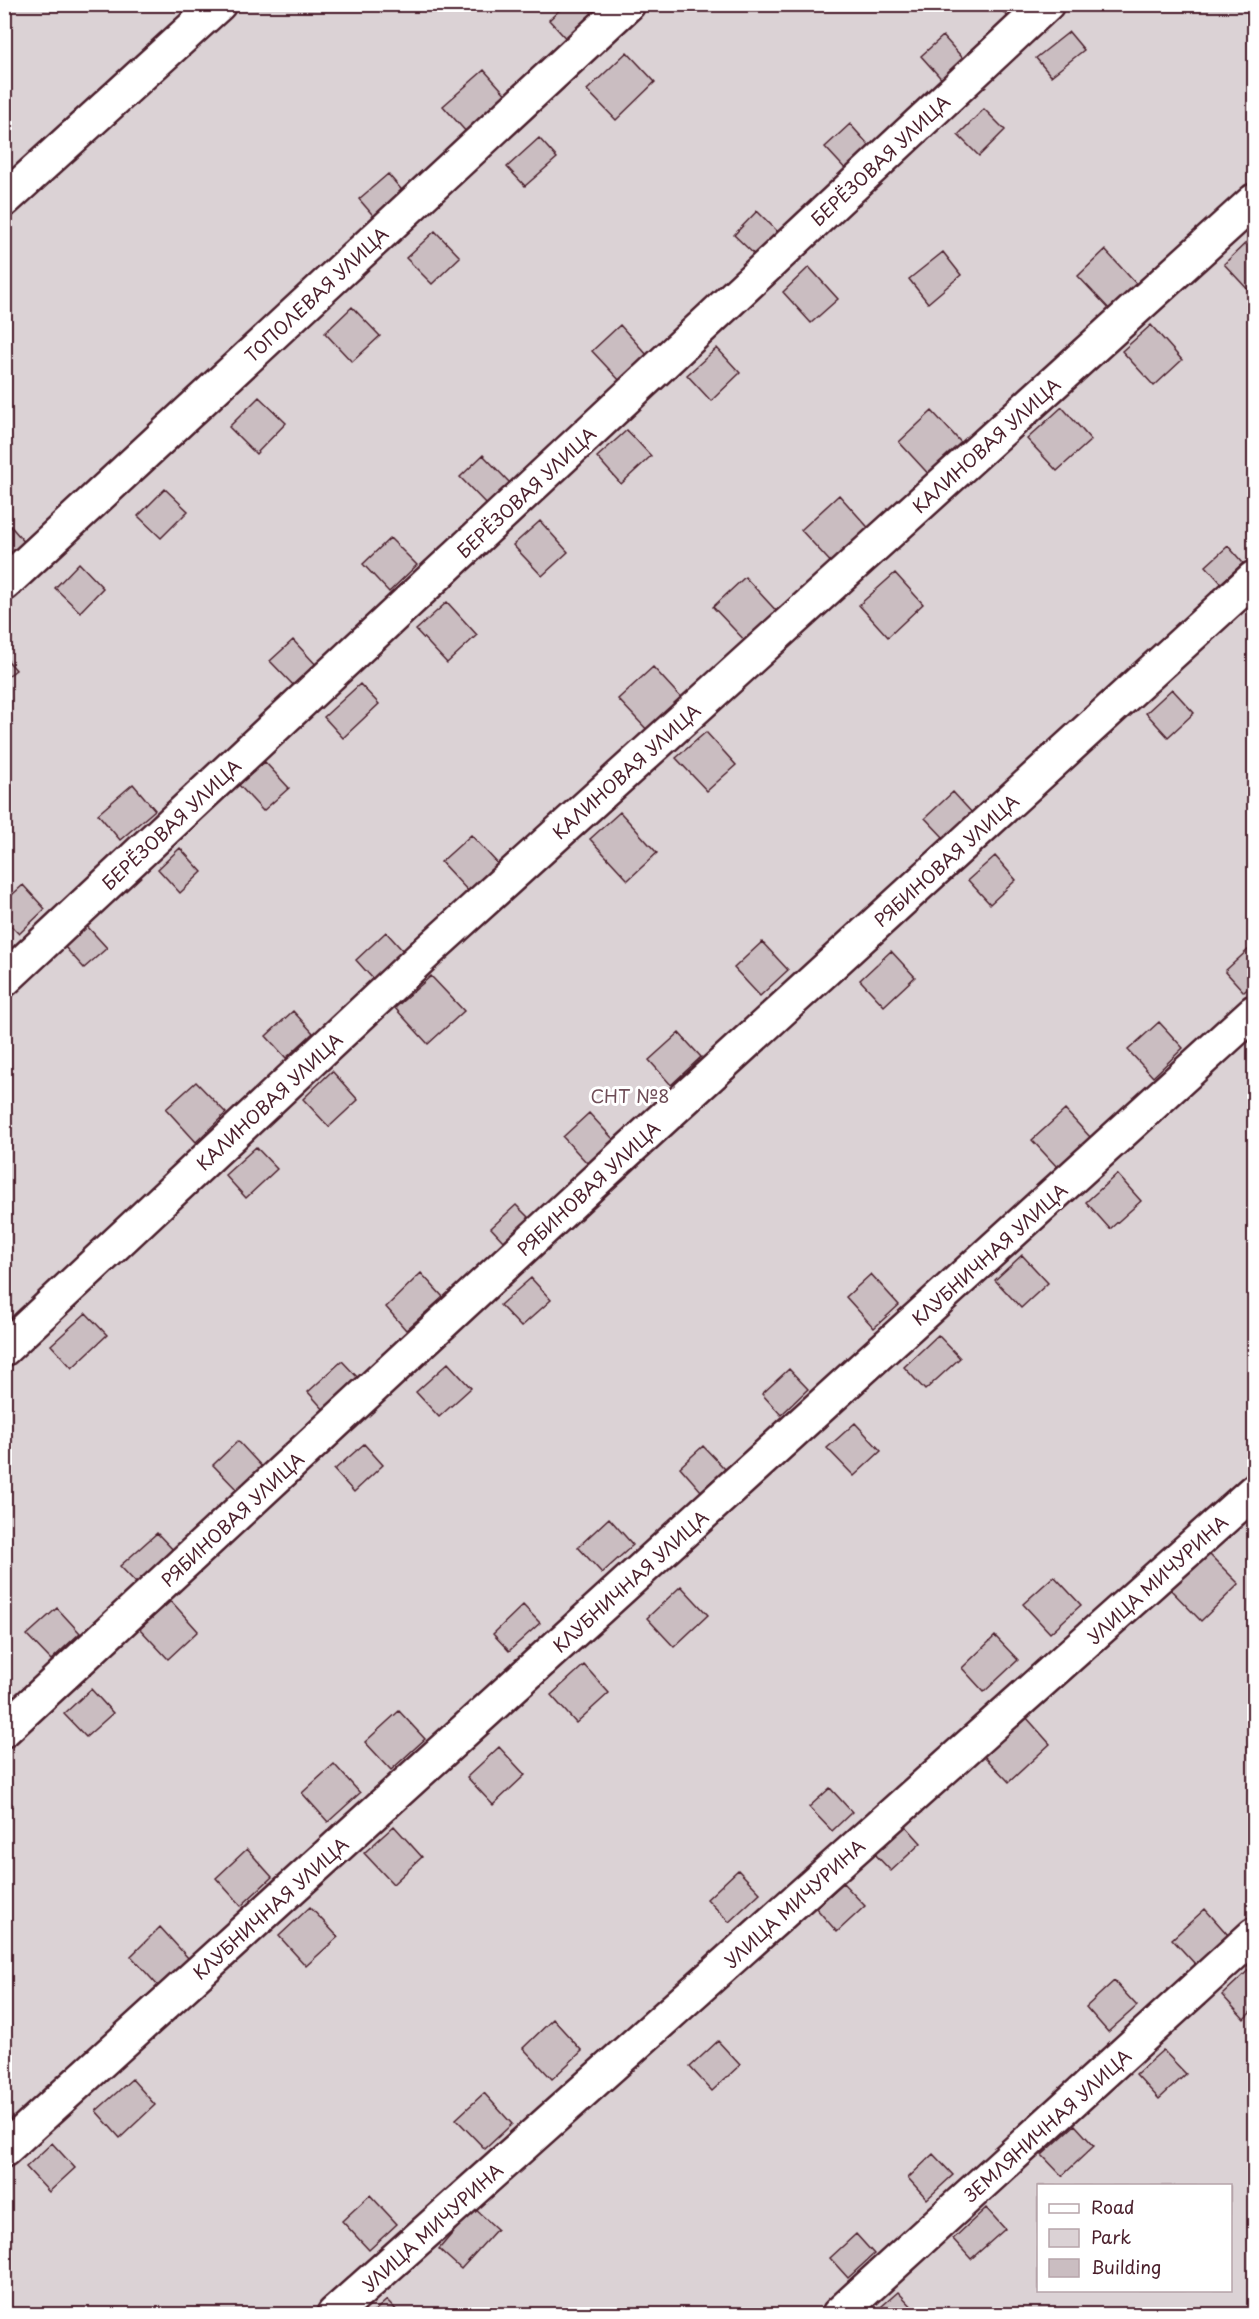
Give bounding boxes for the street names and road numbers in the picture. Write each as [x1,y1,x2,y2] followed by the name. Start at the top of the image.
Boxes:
[804,88,956,232] street label: БЕРЁЗОВАЯ УЛИЦА
[238,220,394,368] street label: ТОПОЛЕВАЯ УЛИЦА
[906,371,1066,519] street label: КАЛИНОВАЯ УЛИЦА
[450,420,602,564] street label: БЕРЁЗОВАЯ УЛИЦА
[546,697,706,845] street label: КАЛИНОВАЯ УЛИЦА
[95,752,247,896] street label: БЕРЁЗОВАЯ УЛИЦА
[867,787,1025,933] street label: РЯБИНОВАЯ УЛИЦА
[190,1026,348,1176] street label: КАЛИНОВАЯ УЛИЦА
[510,1114,666,1262] street label: РЯБИНОВАЯ УЛИЦА
[905,1176,1073,1331] street label: КЛУБНИЧНАЯ УЛИЦА
[154,1445,310,1593] street label: РЯБИНОВАЯ УЛИЦА
[546,1503,714,1658] street label: КЛУБНИЧНАЯ УЛИЦА
[1081,1508,1234,1650] street label: УЛИЦА МИЧУРИНА
[186,1830,354,1985] street label: КЛУБНИЧНАЯ УЛИЦА
[718,1832,871,1974] street label: УЛИЦА МИЧУРИНА
[956,2042,1137,2208] street label: ЗЕМЛЯНИЧНАЯ УЛИЦА
[356,2156,509,2298] street label: УЛИЦА МИЧУРИНА

